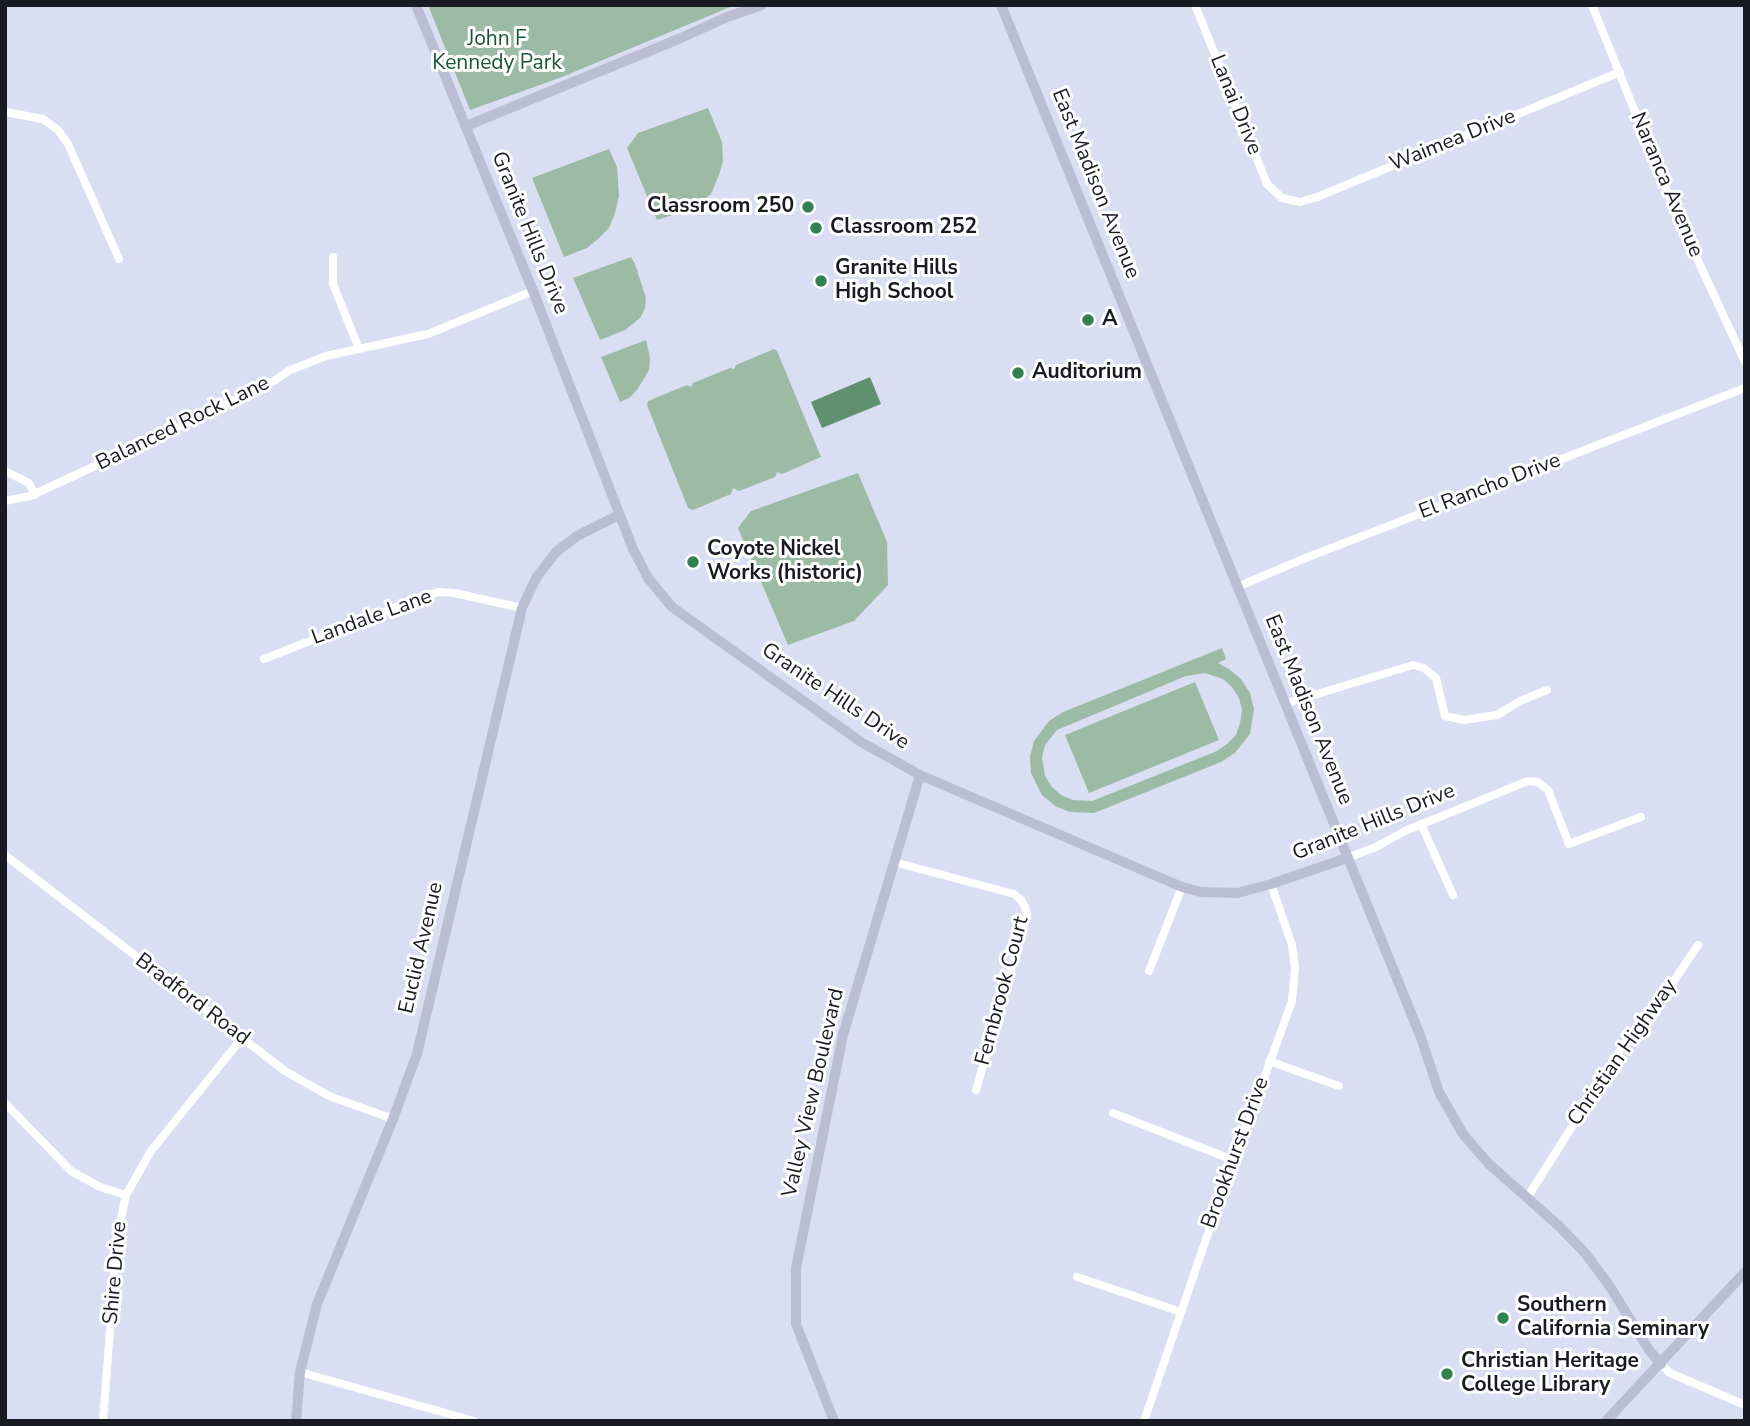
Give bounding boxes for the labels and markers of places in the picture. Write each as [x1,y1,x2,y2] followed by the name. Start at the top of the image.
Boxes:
[647,194,794,220] place label: Classroom 250
[800,199,816,215] marker: Classroom 250
[830,215,977,241] place label: Classroom 252
[808,220,824,236] marker: Classroom 252
[835,256,958,306] place label: Granite Hills High School
[813,273,829,289] marker: Granite Hills High School
[1102,307,1118,333] place label: A
[1080,312,1096,328] marker: A
[1032,360,1142,386] place label: Auditorium
[1010,365,1026,381] marker: Auditorium
[707,537,863,587] place label: Coyote Nickel Works (historic)
[685,554,701,570] marker: Coyote Nickel Works (historic)
[1517,1293,1709,1343] place label: Southern California Seminary
[1495,1310,1511,1326] marker: Southern California Seminary
[1461,1349,1639,1399] place label: Christian Heritage College Library
[1439,1366,1455,1382] marker: Christian Heritage College Library

